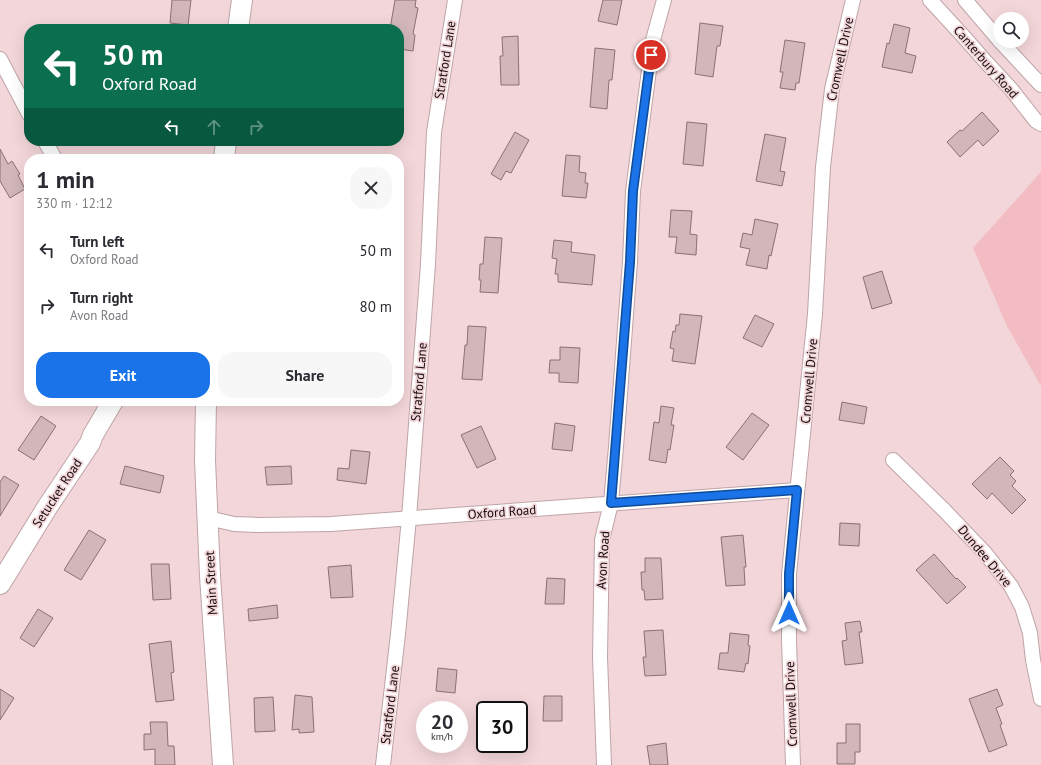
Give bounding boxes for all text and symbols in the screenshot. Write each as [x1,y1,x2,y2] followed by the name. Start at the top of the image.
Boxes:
[993,12,1029,48] map controls
[993,12,1029,48] button: search
[823,15,857,103] street label: Cromwell Drive
[430,20,460,100] street label: Stratford Lane
[950,22,1022,102] street label: Canterbury Road
[102,36,163,73] text: 50 m
[634,38,668,72] pin
[36,40,88,92] icon: left
[640,44,662,66] icon: arrive
[102,72,197,95] text: Oxford Road
[161,116,183,138] icon: left
[203,116,225,138] icon: ahead
[245,116,267,138] icon: right
[36,164,95,195] text: 1 min
[350,167,392,209] button: close
[36,195,113,212] text: 330 m · 12:12
[70,232,124,251] text: Turn left
[36,239,58,261] icon: left
[359,241,392,260] text: 50 m
[70,251,139,268] text: Oxford Road
[70,288,133,307] text: Turn right
[36,295,58,317] icon: right
[359,297,392,316] text: 80 m
[70,307,128,324] text: Avon Road
[797,338,821,424] street label: Cromwell Drive
[407,342,431,422] street label: Stratford Lane
[36,352,210,398] button: Exit
[218,352,392,398] button: Share
[28,455,86,531] street label: Setucket Road
[467,501,537,523] street label: Oxford Road
[954,522,1016,590] street label: Dundee Drive
[592,530,614,590] street label: Avon Road
[201,550,221,615] street label: Main Street
[768,592,810,634] position arrow
[781,661,801,747] street label: Cromwell Drive
[377,665,403,745] street label: Stratford Lane
[476,701,528,753] speed limit sign: 30
[431,709,453,735] text: 20
[431,730,453,743] text: km/h

